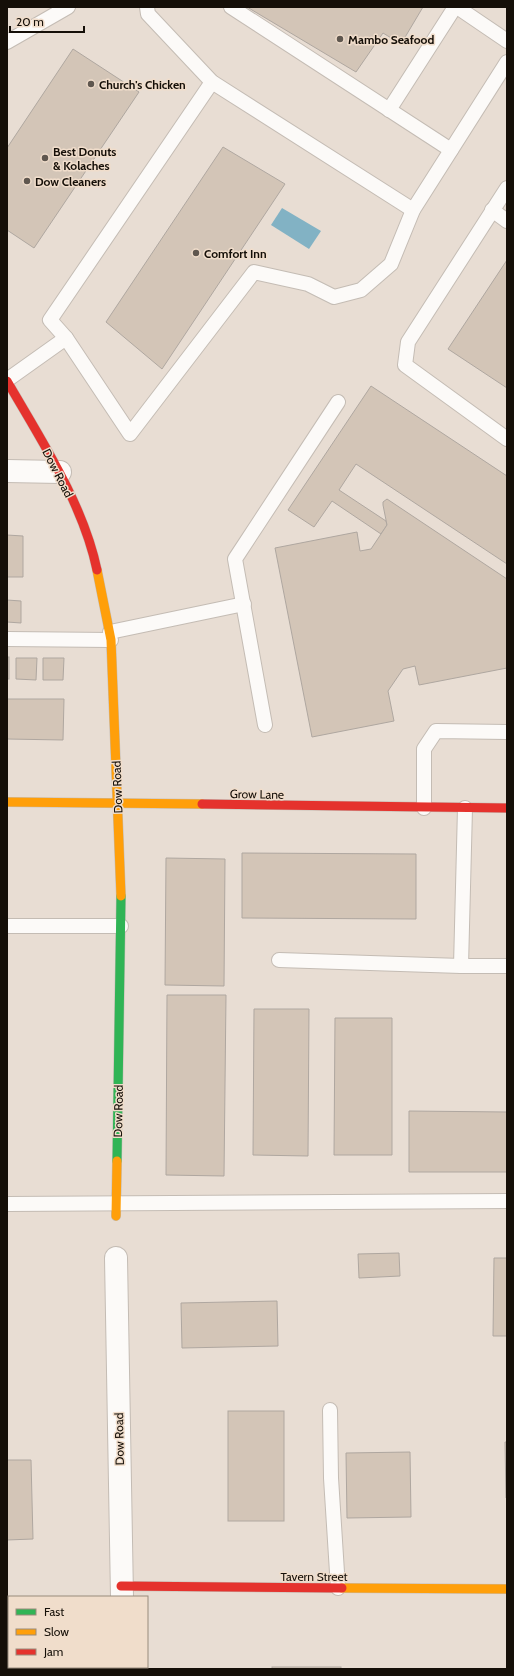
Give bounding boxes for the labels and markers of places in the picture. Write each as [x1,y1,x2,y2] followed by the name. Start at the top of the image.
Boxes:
[348,32,434,47] place label: Mambo Seafood
[335,34,345,44] marker: Mambo Seafood
[99,77,186,92] place label: Church's Chicken
[86,79,96,89] marker: Church's Chicken
[53,144,116,173] place label: Best Donuts & Kolaches
[40,153,50,163] marker: Best Donuts & Kolaches
[35,174,106,189] place label: Dow Cleaners
[22,176,32,186] marker: Dow Cleaners
[204,246,267,261] place label: Comfort Inn
[191,248,201,258] marker: Comfort Inn

